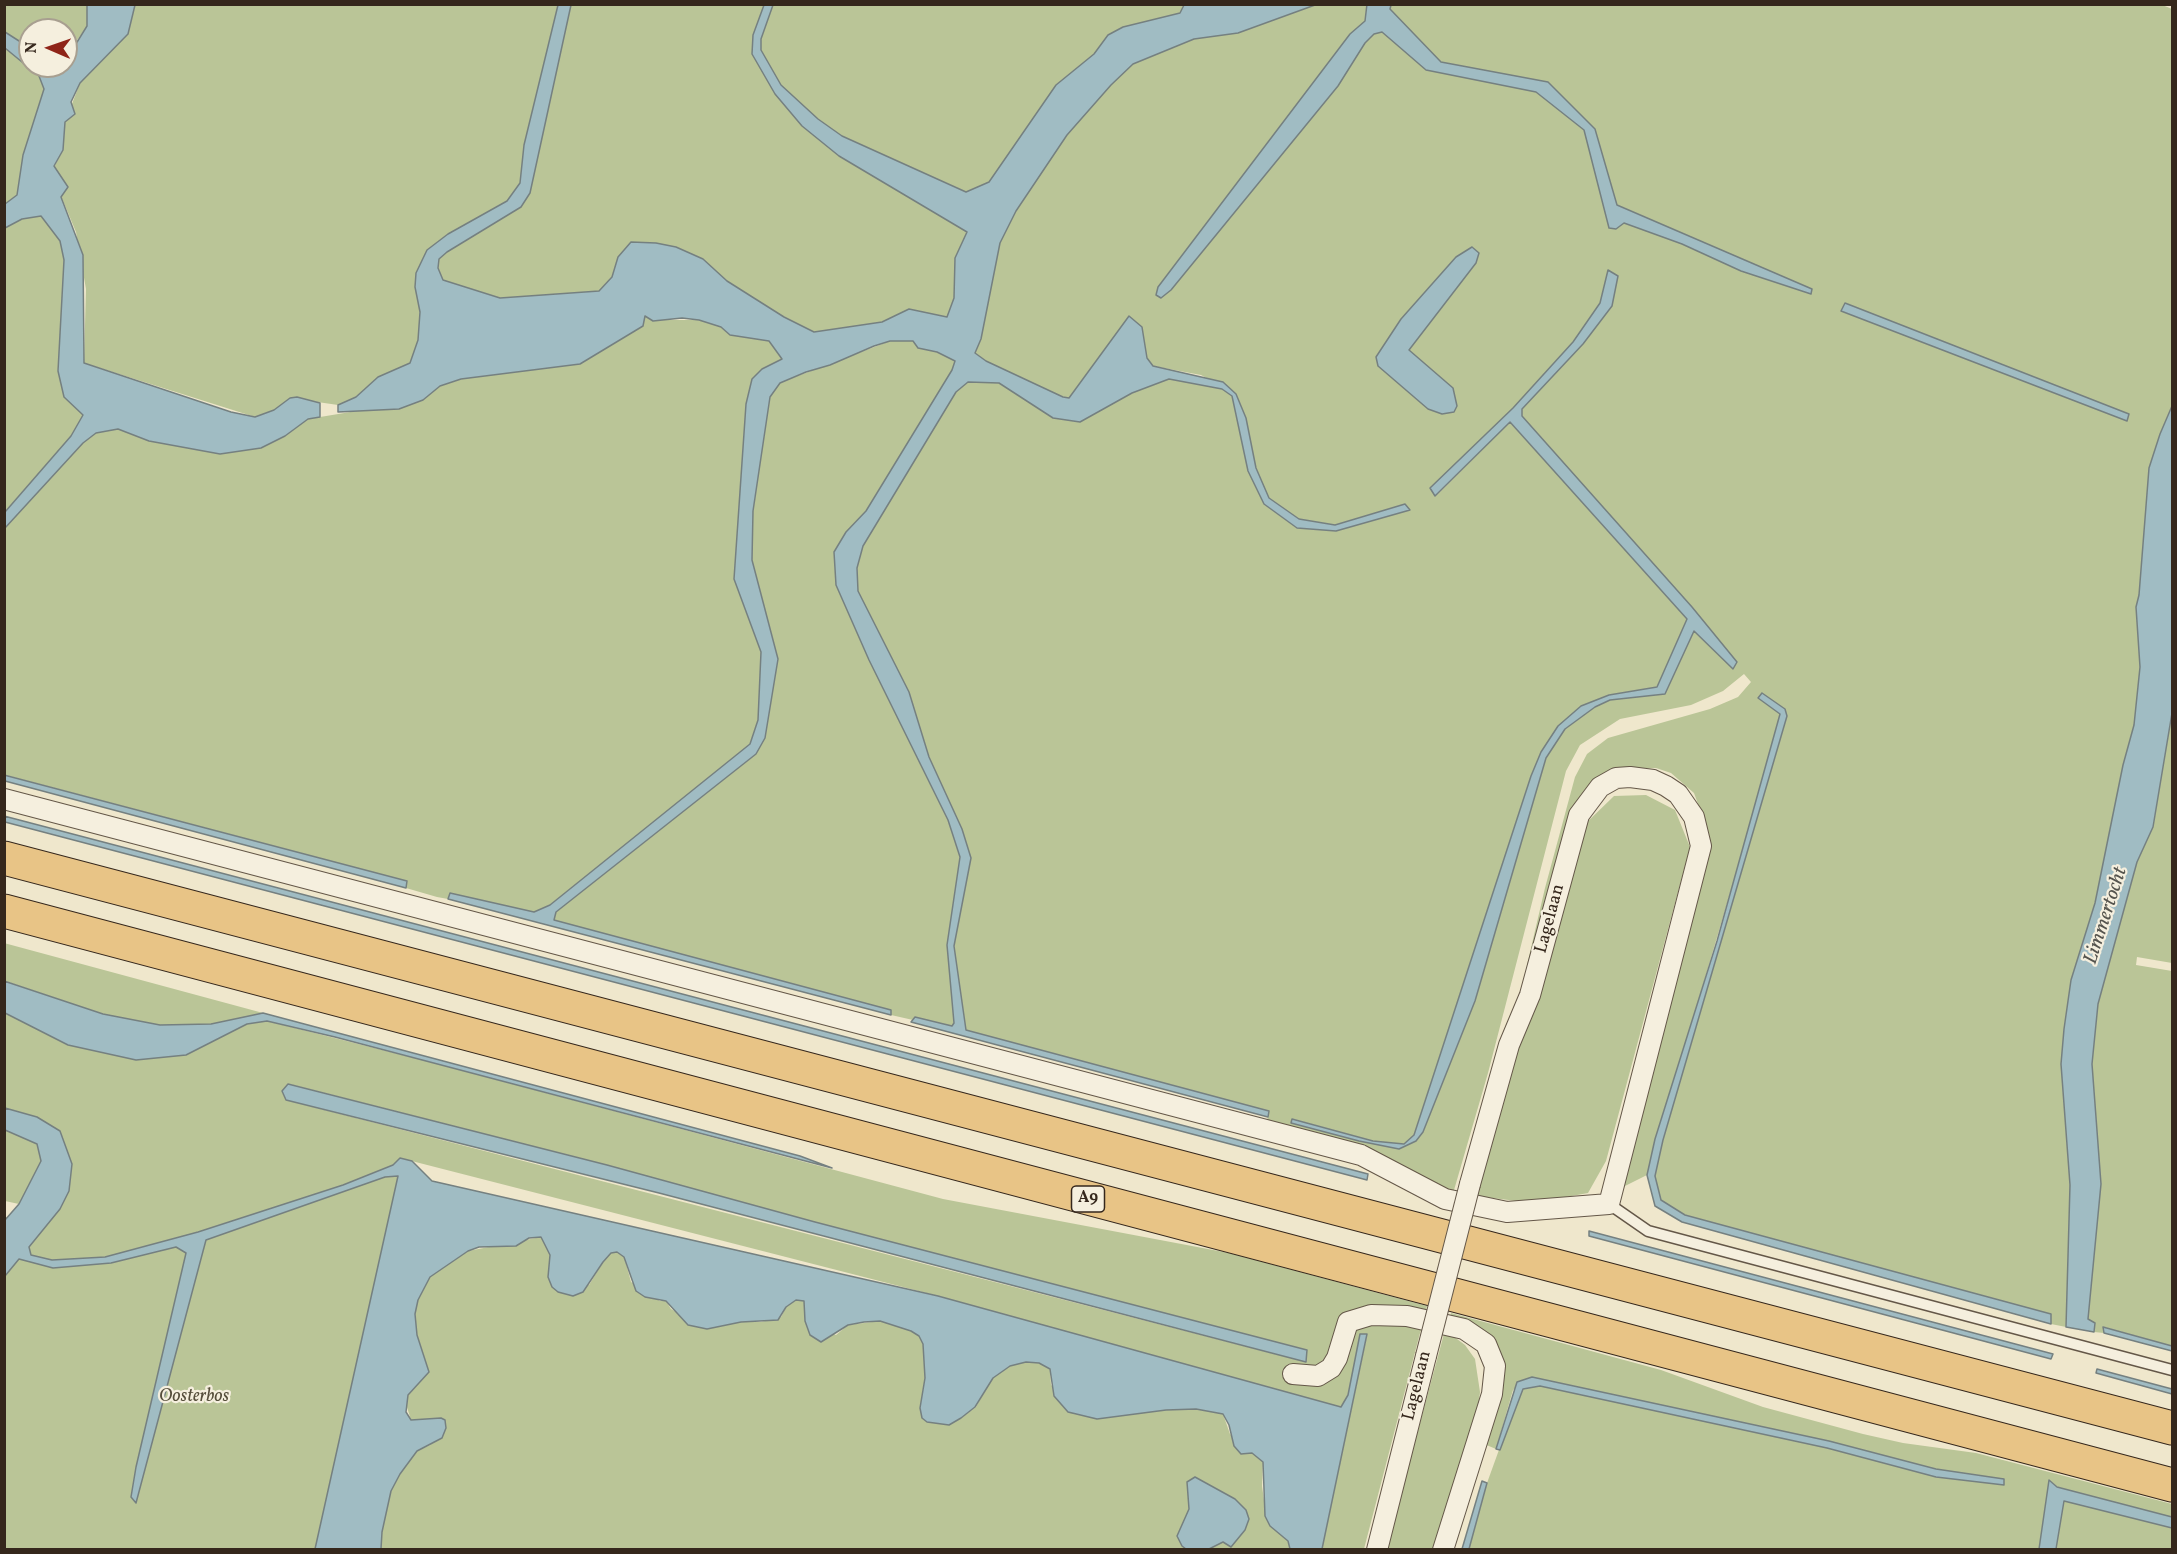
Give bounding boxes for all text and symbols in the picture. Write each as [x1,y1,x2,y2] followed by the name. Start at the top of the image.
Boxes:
[18,18,78,78] north arrow
[21,41,43,54] text: N
[2080,865,2134,967] water label: Limmertocht
[1531,882,1571,956] street label: Lagelaan
[1072,1186,1104,1212] road number: A9
[1399,1349,1437,1423] street label: Lagelaan
[159,1387,229,1409] park label: Oosterbos

